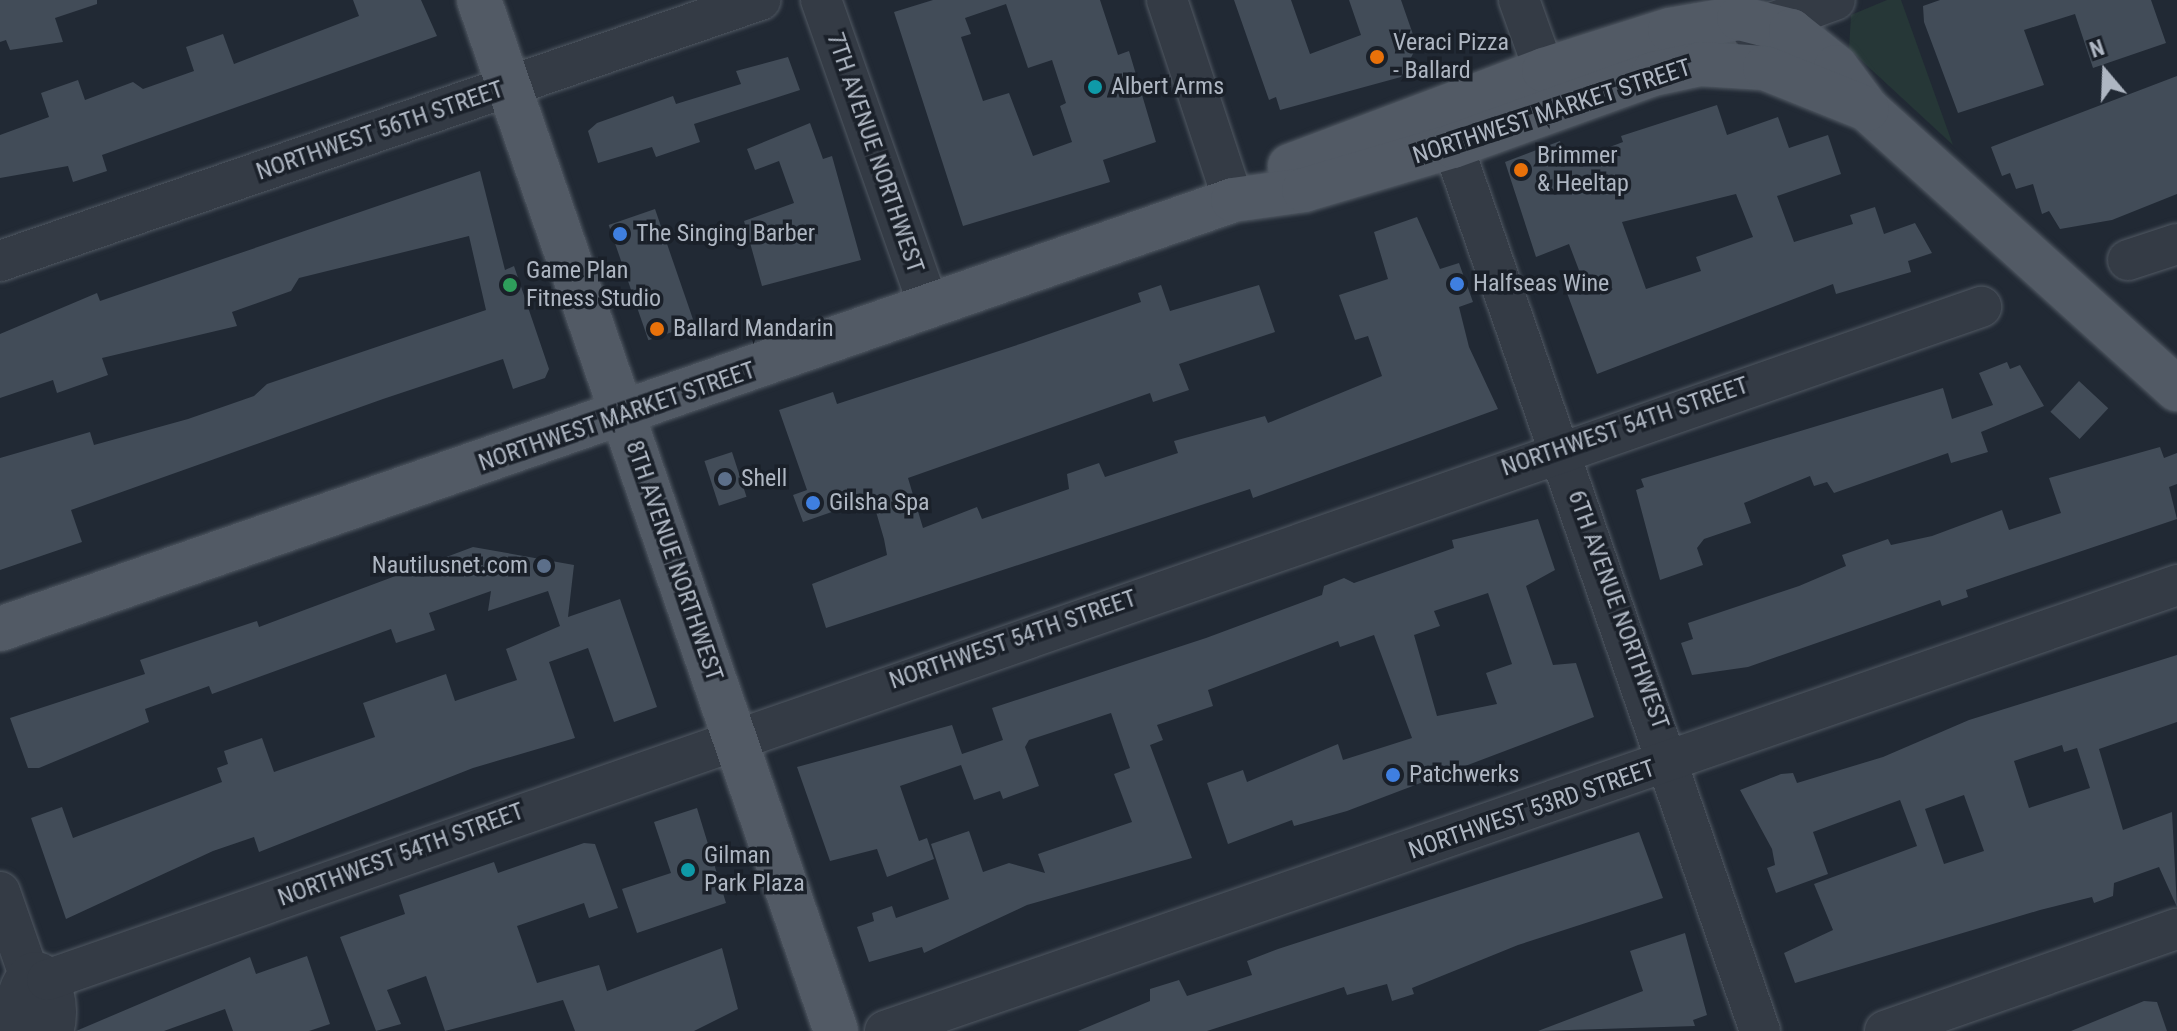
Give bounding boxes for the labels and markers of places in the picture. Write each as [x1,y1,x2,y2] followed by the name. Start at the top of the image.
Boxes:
[1393,29,1509,85] place label: Veraci Pizza - Ballard
[1368,48,1386,66] marker: Veraci Pizza - Ballard
[1111,73,1224,101] place label: Albert Arms
[1086,78,1104,96] marker: Albert Arms
[1537,142,1629,198] place label: Brimmer & Heeltap
[1512,161,1530,179] marker: Brimmer & Heeltap
[636,220,815,248] place label: The Singing Barber
[611,225,629,243] marker: The Singing Barber
[526,257,661,313] place label: Game Plan Fitness Studio
[1473,270,1609,298] place label: Halfseas Wine
[1448,275,1466,293] marker: Halfseas Wine
[501,276,519,294] marker: Game Plan Fitness Studio
[673,315,834,343] place label: Ballard Mandarin
[648,320,666,338] marker: Ballard Mandarin
[741,465,787,493] place label: Shell
[716,470,734,488] marker: Shell
[829,489,930,517] place label: Gilsha Spa
[804,494,822,512] marker: Gilsha Spa
[372,552,528,580] place label: Nautilusnet.com
[535,557,553,575] marker: Nautilusnet.com
[1409,761,1519,789] place label: Patchwerks
[1384,766,1402,784] marker: Patchwerks
[704,842,805,898] place label: Gilman Park Plaza
[679,861,697,879] marker: Gilman Park Plaza

